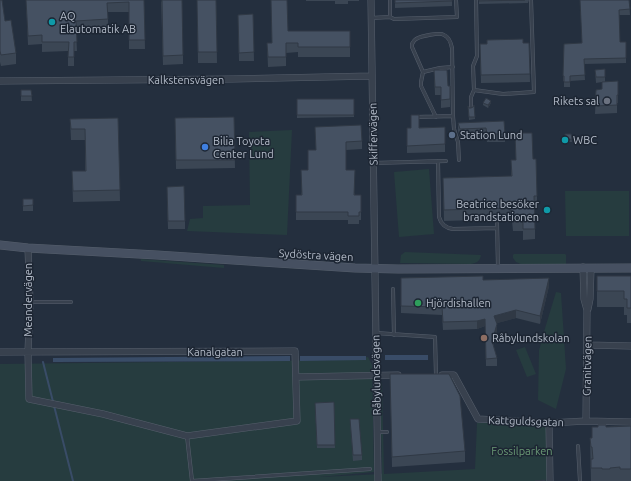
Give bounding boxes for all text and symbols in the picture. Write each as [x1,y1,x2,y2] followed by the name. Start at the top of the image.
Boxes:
[60,10,136,35] place label: AQ Elautomatik AB
[47,17,57,27] marker: AQ Elautomatik AB
[148,74,224,86] street label: Kalkstensvägen
[553,95,599,107] place label: Rikets sal
[602,96,612,106] marker: Rikets sal
[366,103,380,165] street label: Skiffervägen
[460,129,523,141] place label: Station Lund
[447,130,457,140] marker: Station Lund
[573,134,597,146] place label: WBC
[213,135,274,160] place label: Bilia Toyota Center Lund
[560,135,570,145] marker: WBC
[200,142,210,152] marker: Bilia Toyota Center Lund
[456,198,540,223] place label: Beatrice besöker brandstationen
[542,205,552,215] marker: Beatrice besöker brandstationen
[278,247,354,263] street label: Sydöstra vägen
[22,263,34,337] street label: Meandervägen
[426,297,491,309] place label: Hjördishallen
[413,298,423,308] marker: Hjördishallen
[492,332,569,344] place label: Råbylundskolan
[479,333,489,343] marker: Råbylundskolan
[369,335,383,415] street label: Råbylundsvägen
[580,336,594,396] street label: Granitvägen
[187,346,243,358] street label: Kanalgatan
[488,414,564,428] street label: Kattguldsgatan
[491,445,553,457] park label: Fossilparken

